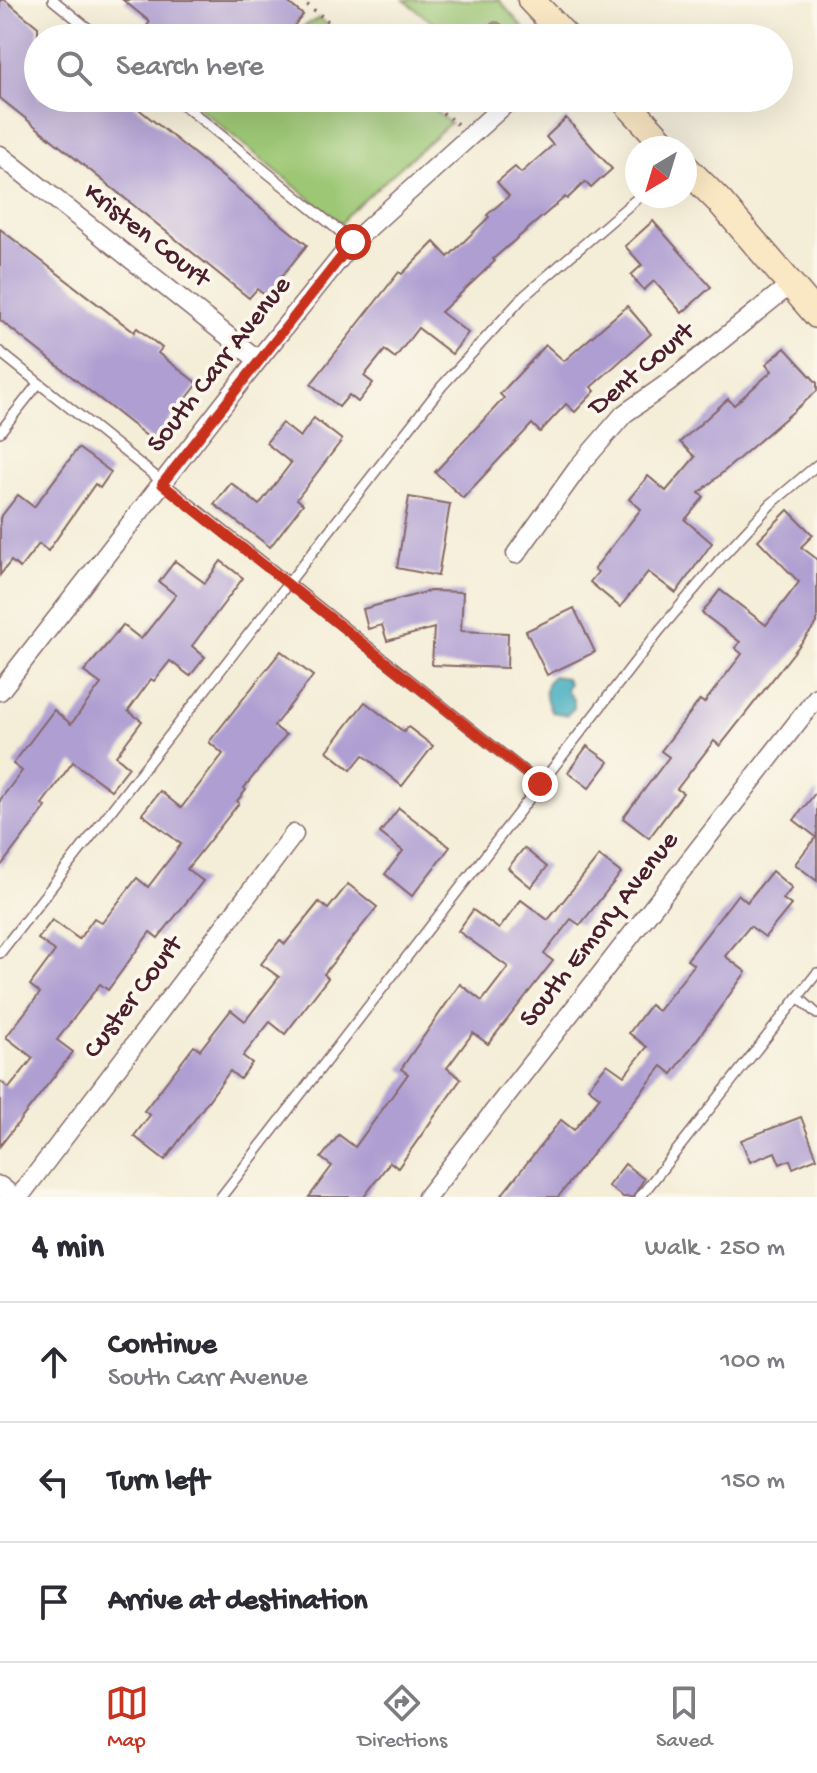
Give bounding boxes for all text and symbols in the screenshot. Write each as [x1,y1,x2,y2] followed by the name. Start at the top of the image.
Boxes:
[24,24,793,112] search box
[52,46,96,90] icon: search
[116,51,264,86] text: Search here
[625,136,697,208] north arrow
[76,176,218,297] street label: Kristen Court
[335,224,371,260] route start
[141,270,300,460] street label: South Carr Avenue
[581,314,704,425] street label: Dent Court
[522,766,558,802] route end
[513,825,687,1035] street label: South Emory Avenue
[77,928,192,1066] street label: Custer Court
[32,1229,104,1269] text: 4 min
[645,1234,785,1265] text: Walk · 250 m
[108,1329,217,1364] text: Continue
[32,1340,76,1384] icon: ahead
[720,1347,785,1378] text: 100 m
[108,1364,308,1395] text: South Carr Avenue
[32,1460,76,1504] icon: left
[108,1465,209,1500] text: Turn left
[721,1467,785,1498] text: 150 m
[32,1580,76,1624] icon: arrive
[108,1585,368,1620] text: Arrive at destination
[105,1681,149,1755] tab: Map
[358,1681,447,1755] tab: Directions
[656,1681,712,1755] tab: Saved

